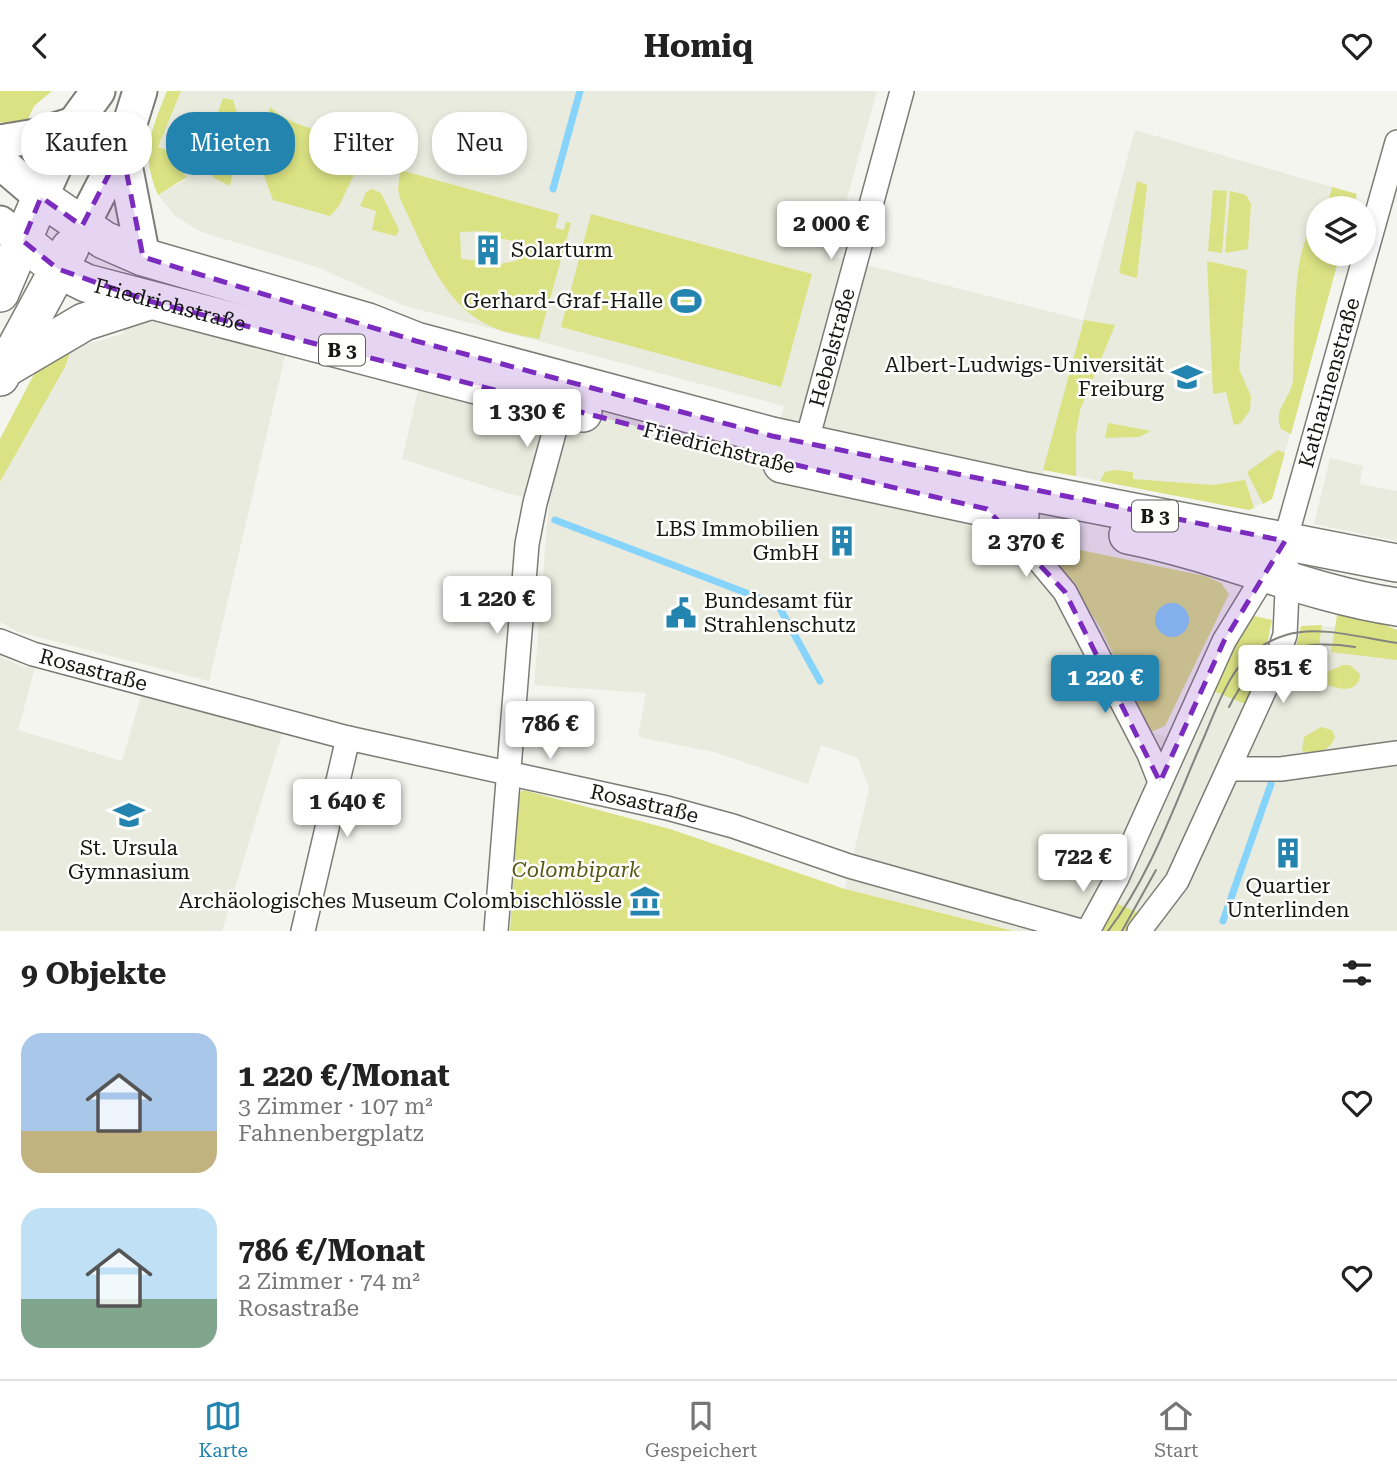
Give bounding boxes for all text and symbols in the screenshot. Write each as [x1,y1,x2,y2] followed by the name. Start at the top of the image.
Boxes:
[21,27,59,65] icon: back
[644,27,753,65] text: Homiq
[1338,27,1376,65] icon: heart
[21,112,152,175] chip: Kaufen
[166,112,295,175] chip: Mieten
[309,112,418,175] chip: Filter
[432,112,527,175] chip: Neu
[1306,196,1376,266] map controls
[1306,196,1376,266] button: layers
[766,201,896,261] pin: 2 000 €
[793,210,869,237] text: 2 000 €
[471,233,505,267] building icon: Solarturm
[511,238,613,262] place label: Solarturm
[92,274,248,336] street label: Friedrichstraße
[669,284,703,318] sports icon: Gerhard-Graf-Halle
[805,285,860,410] street label: Hebelstraße
[463,289,663,313] place label: Gerhard-Graf-Halle
[1294,295,1365,470] street label: Katharinenstraße
[319,335,365,365] road number: B 3
[885,353,1164,401] place label: Albert-Ludwigs-Universität Freiburg
[1170,360,1204,394] school or university icon: Albert-Ludwigs-Universität Freiburg
[462,389,592,449] pin: 1 330 €
[489,398,565,425] text: 1 330 €
[641,418,797,478] street label: Friedrichstraße
[1132,501,1178,531] road number: B 3
[656,517,819,565] place label: LBS Immobilien GmbH
[961,519,1091,579] pin: 2 370 €
[825,524,859,558] building icon: LBS Immobilien GmbH
[988,528,1064,555] text: 2 370 €
[432,577,562,636] pin: 1 220 €
[459,585,535,612] text: 1 220 €
[704,589,856,637] place label: Bundesamt für Strahlenschutz
[664,596,698,630] public building icon: Bundesamt für Strahlenschutz
[37,644,150,696] street label: Rosastraße
[1234,645,1332,705] pin: 851 €
[1254,654,1312,681] text: 851 €
[1040,655,1170,715] pin: 1 220 €
[1067,664,1143,691] text: 1 220 €
[501,701,599,761] pin: 786 €
[521,710,579,737] text: 786 €
[282,779,412,839] pin: 1 640 €
[588,779,701,828] street label: Rosastraße
[309,788,385,815] text: 1 640 €
[112,798,146,832] school or university icon: St. Ursula Gymnasium
[1034,835,1132,894] pin: 722 €
[68,836,190,884] place label: St. Ursula Gymnasium
[1271,836,1305,870] building icon: Quartier Unterlinden
[1054,843,1112,870] text: 722 €
[512,858,641,882] park label: Colombipark
[1226,874,1350,922] place label: Quartier Unterlinden
[628,884,662,918] museum icon: Archäologisches Museum Colombischlössle
[179,889,622,913] place label: Archäologisches Museum Colombischlössle
[1338,954,1376,992] icon: filters
[21,956,166,991] text: 9 Objekte
[238,1058,450,1093] text: 1 220 €/Monat
[77,1061,161,1145] icon: home
[1338,1084,1376,1122] icon: heart
[238,1093,433,1120] text: 3 Zimmer · 107 m²
[238,1120,424,1147] text: Fahnenbergplatz
[238,1233,425,1268] text: 786 €/Monat
[77,1236,161,1320] icon: home
[1338,1259,1376,1297] icon: heart
[238,1268,420,1295] text: 2 Zimmer · 74 m²
[238,1295,359,1322] text: Rosastraße
[199,1397,248,1462] tab: Karte
[645,1397,757,1462] tab: Gespeichert
[1154,1397,1198,1462] tab: Start

